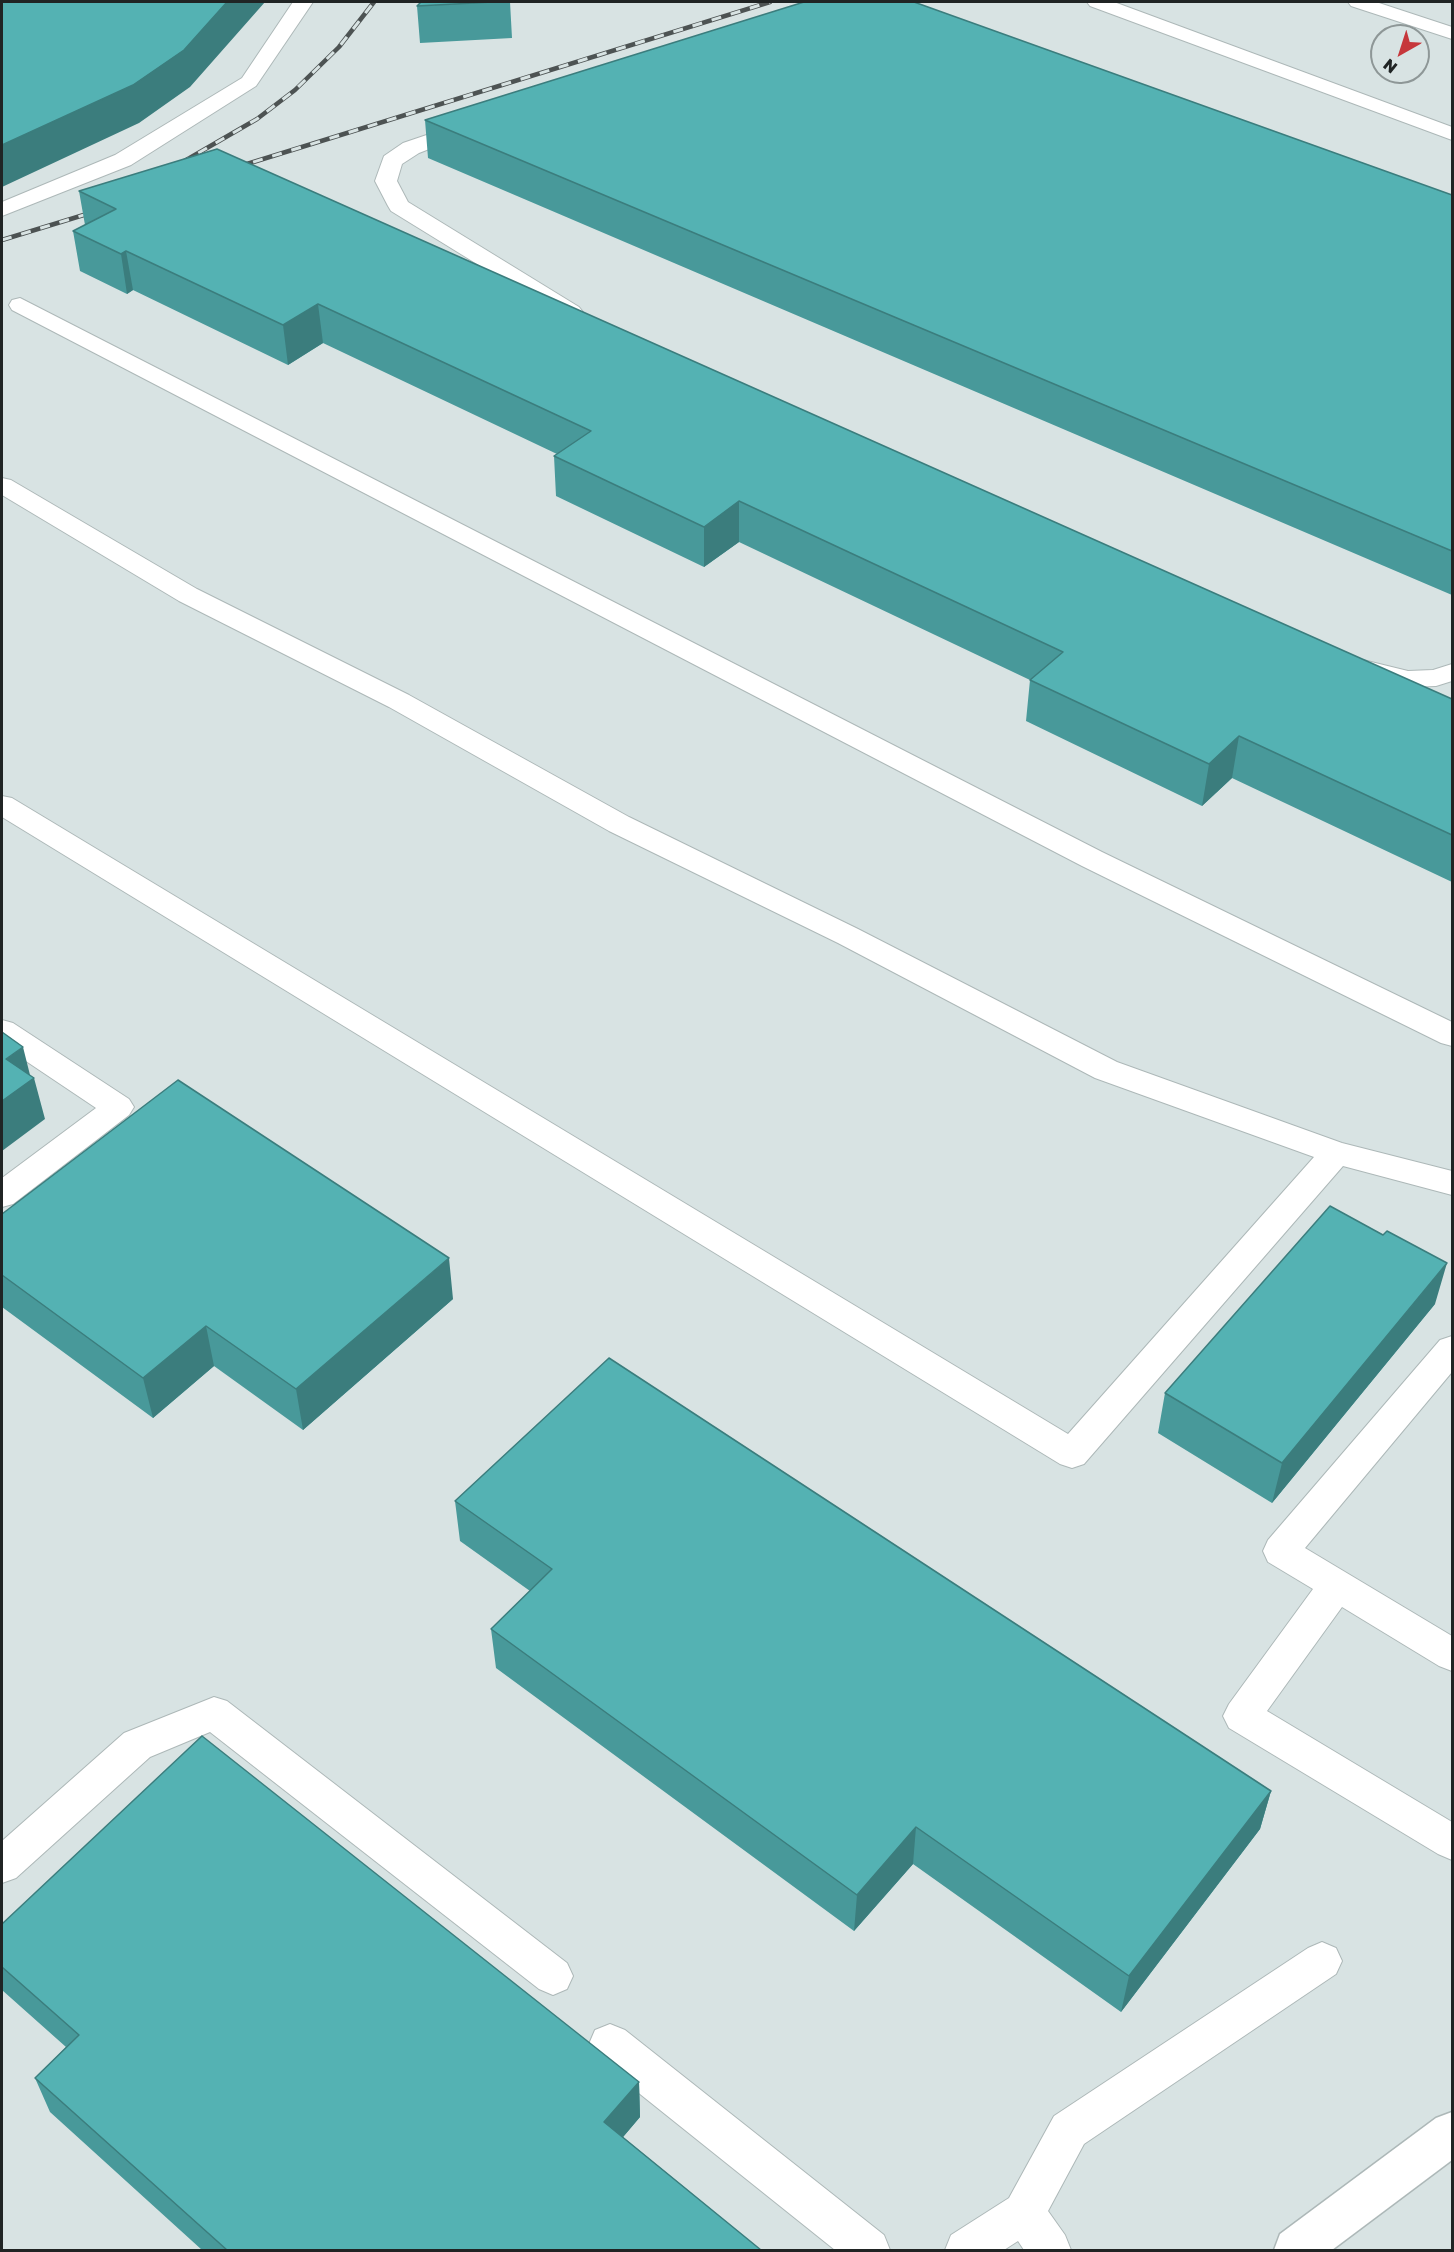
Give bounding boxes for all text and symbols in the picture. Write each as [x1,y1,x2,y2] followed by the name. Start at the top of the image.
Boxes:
[1370,24,1430,84] north arrow
[1379,55,1401,78] text: N

